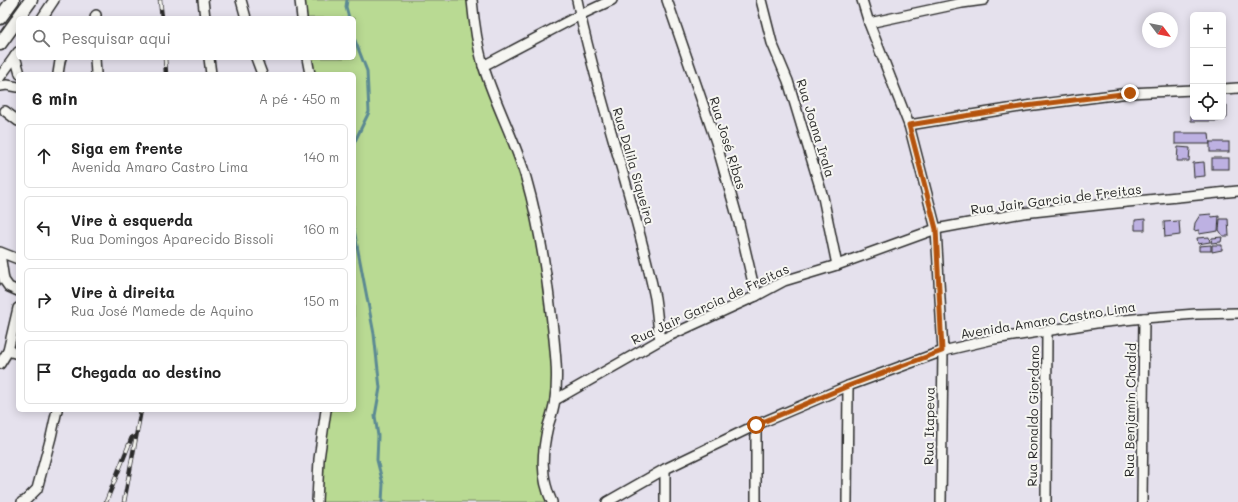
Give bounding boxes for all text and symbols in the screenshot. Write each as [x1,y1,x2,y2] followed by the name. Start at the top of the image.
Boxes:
[1142,12,1178,48] north arrow
[1190,12,1226,120] map controls
[1190,12,1226,48] button: +
[16,16,356,60] search box
[30,27,52,49] icon: search
[62,28,171,48] text: Pesquisar aqui
[1190,48,1226,84] button: −
[793,77,839,179] street label: Rua Joana Irala
[1121,84,1139,102] route end
[1190,84,1226,120] button: locate
[32,87,77,109] text: 6 min
[259,90,340,107] text: A pé · 450 m
[706,94,751,191] street label: Rua José Ribas
[610,105,659,226] street label: Rua Dalila Siqueira
[71,138,183,158] text: Siga em frente
[33,145,55,167] icon: ahead
[303,148,339,165] text: 140 m
[71,158,248,175] text: Avenida Amaro Castro Lima
[969,180,1142,217] street label: Rua Jair Garcia de Freitas
[71,210,193,230] text: Vire à esquerda
[33,217,55,239] icon: left
[303,220,339,237] text: 160 m
[71,230,274,247] text: Rua Domingos Aparecido Bissoli
[628,259,791,348] street label: Rua Jair Garcia de Freitas
[71,282,175,302] text: Vire à direita
[33,289,55,311] icon: right
[303,292,339,309] text: 150 m
[959,297,1137,342] street label: Avenida Amaro Castro Lima
[71,302,253,319] text: Rua José Mamede de Aquino
[1120,343,1139,477] street label: Rua Benjamin Chadid
[1023,345,1042,487] street label: Rua Ronaldo Giordano
[33,361,55,383] icon: arrive
[71,362,221,382] text: Chegada ao destino
[919,387,938,465] street label: Rua Itapeva
[747,416,765,434] route start

